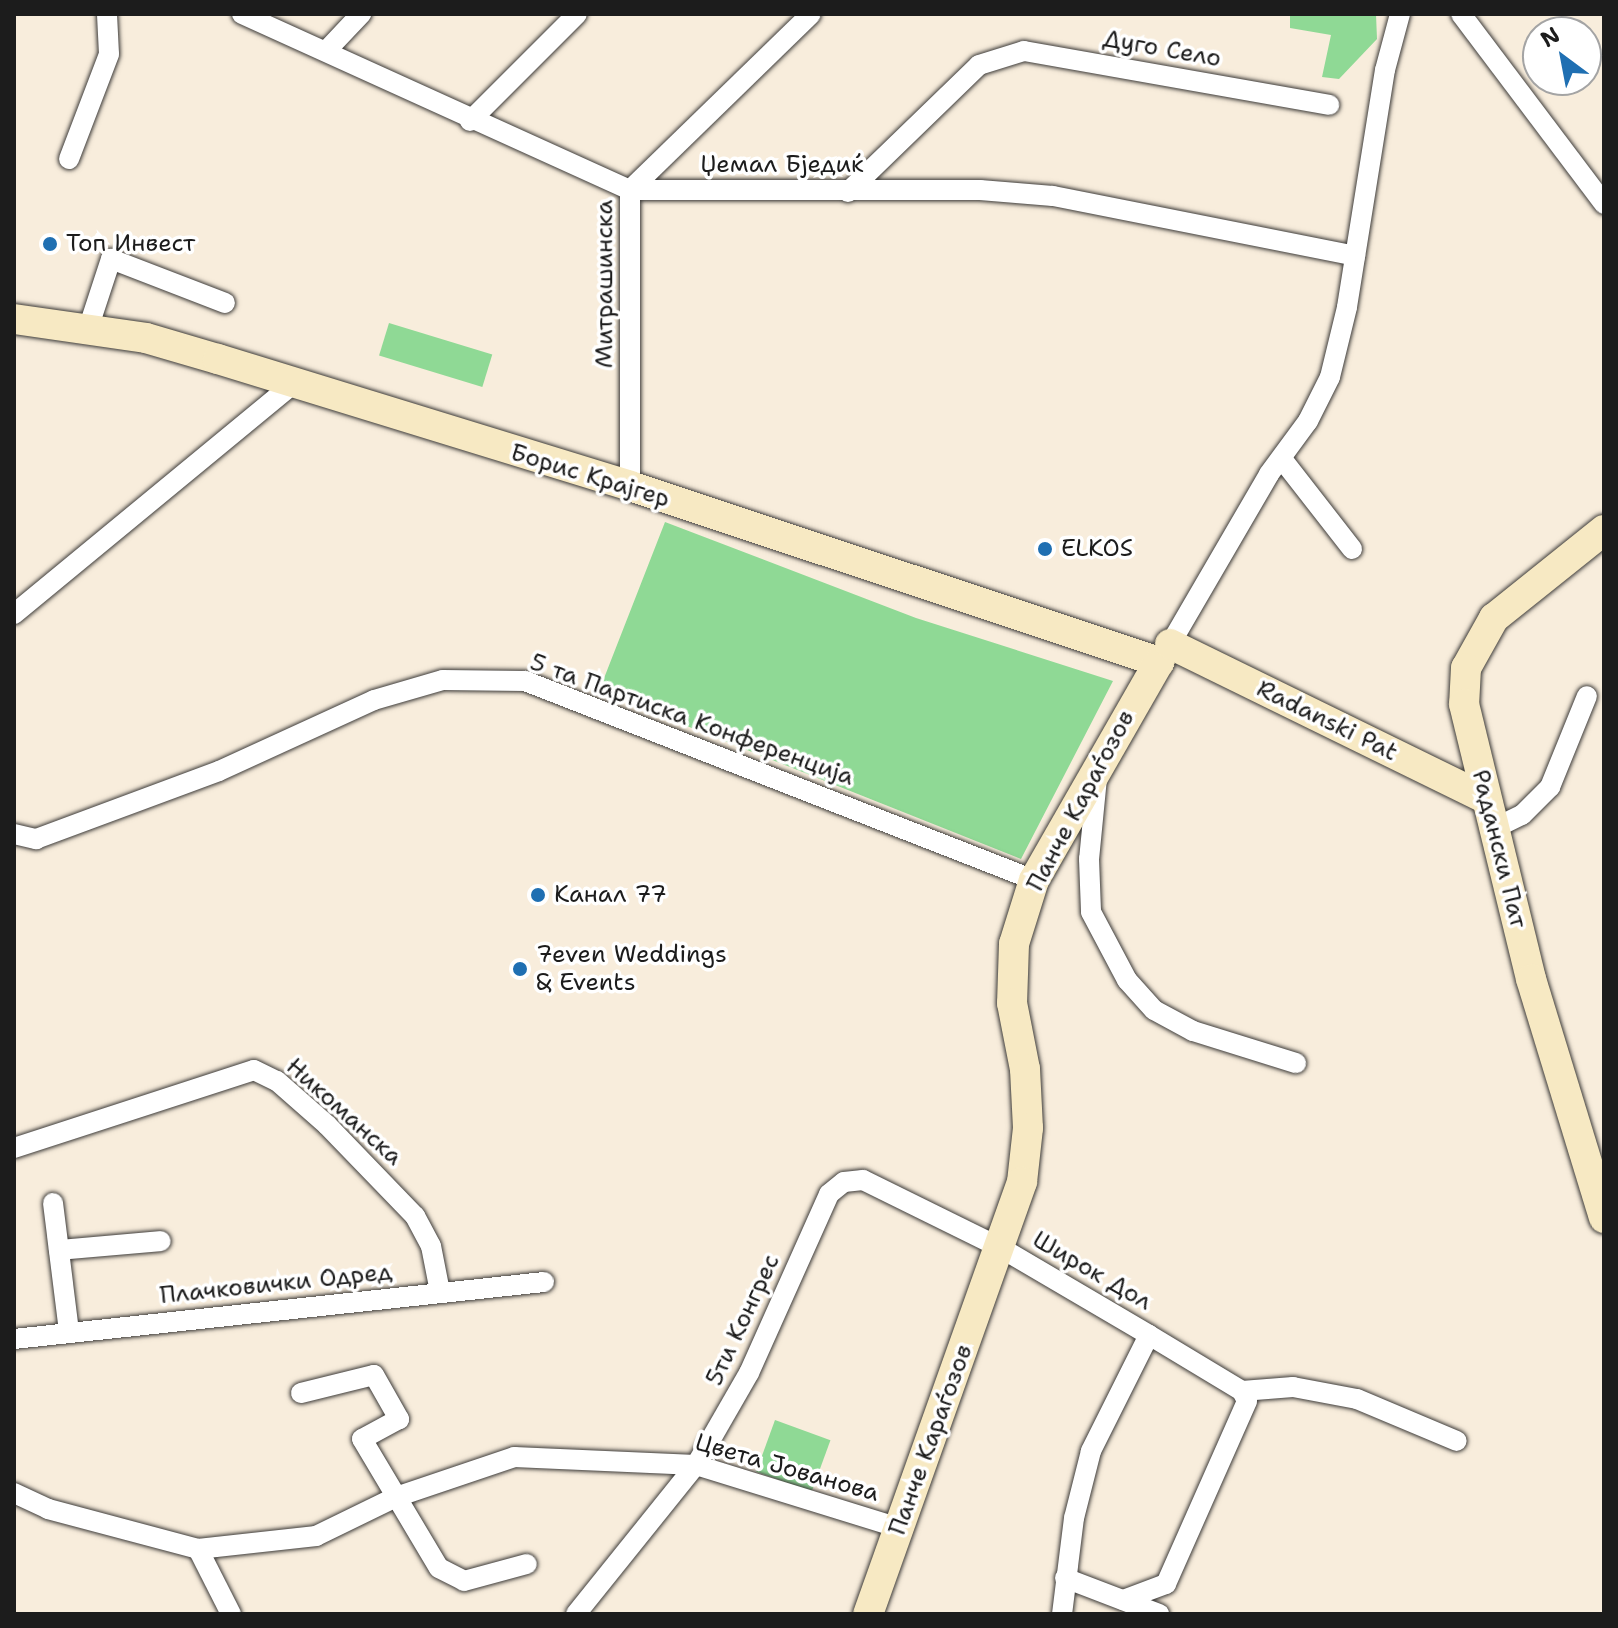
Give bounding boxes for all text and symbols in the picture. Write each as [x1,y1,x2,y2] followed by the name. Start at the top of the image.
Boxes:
[1522,16,1602,96] north arrow
[1535,20,1565,54] text: N
[1101,24,1223,74] street label: Дуго Село
[700,151,864,179] street label: Џемал Бједиќ
[591,200,619,368] street label: Митрашинска
[66,230,195,258] place label: Топ Инвест
[41,235,59,253] marker: Топ Инвест
[507,438,673,514] street label: Борис Крајгер
[1061,535,1133,563] place label: ELKOS
[1036,540,1054,558] marker: ELKOS
[526,648,858,792] street label: 5 та Партиска Конференција
[1252,675,1402,767] street label: Radanski Pat
[1021,706,1141,896] street label: Панче Караѓозов
[1465,767,1533,931] street label: Радански Пат
[554,881,667,909] place label: Канал 77
[529,886,547,904] marker: Канал 77
[536,941,727,997] place label: 7even Weddings & Events
[511,960,529,978] marker: 7even Weddings & Events
[280,1052,408,1172] street label: Никоманска
[1027,1225,1157,1317] street label: Широк Дол
[700,1250,786,1390] street label: 5ти Конгрес
[158,1257,394,1311] street label: Плачковички Одред
[883,1341,979,1539] street label: Панче Караѓозов
[692,1428,882,1508] street label: Цвета Јованова

